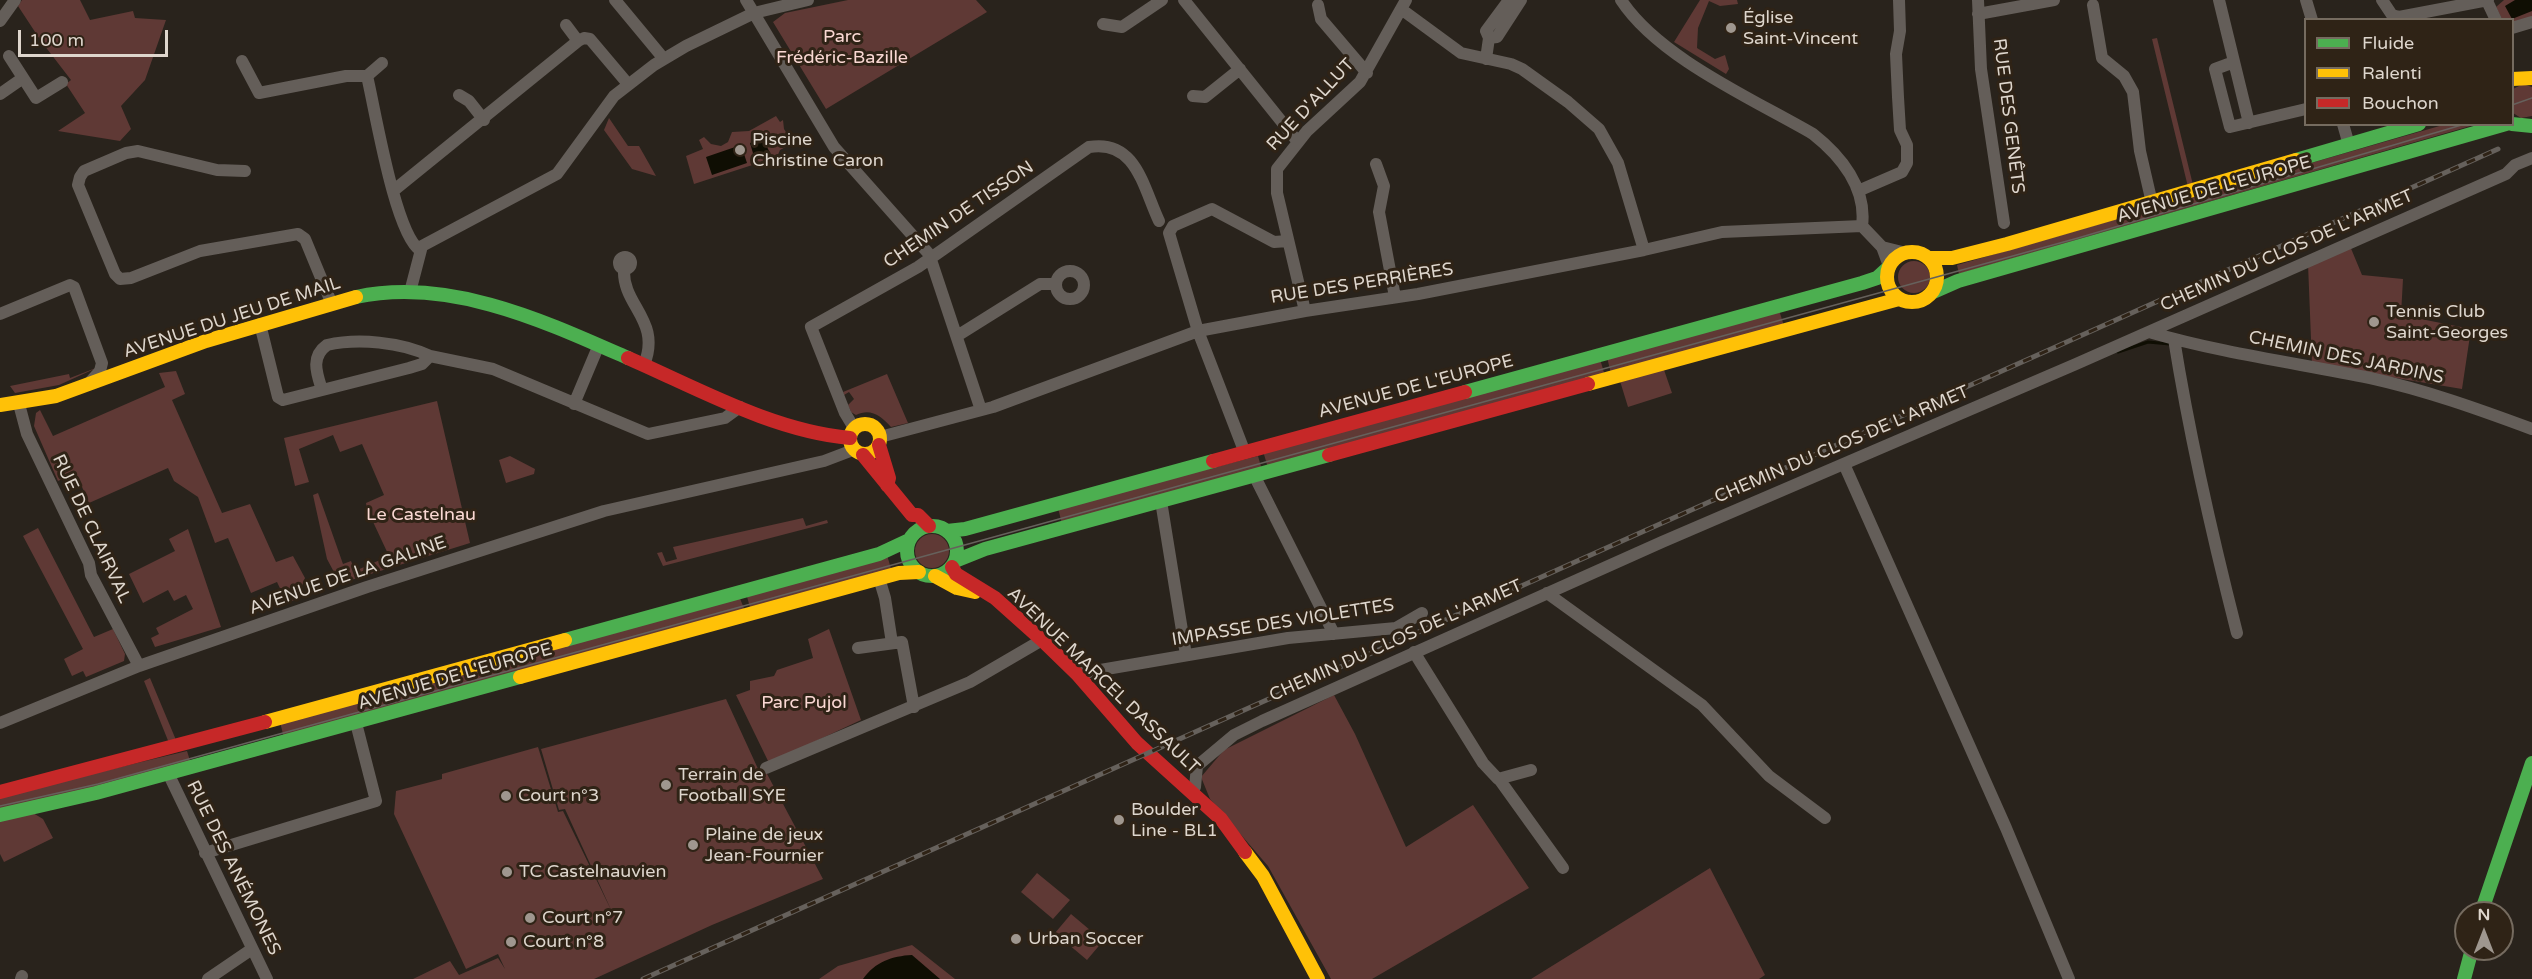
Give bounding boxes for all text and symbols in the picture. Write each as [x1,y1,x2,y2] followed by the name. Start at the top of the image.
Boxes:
[1743,7,1858,50] place label: Église Saint-Vincent
[21,18,171,56] scale bar
[2304,18,2514,126] legend
[1724,21,1738,35] marker: Église Saint-Vincent
[776,26,908,68] park label: Parc Frédéric-Bazille
[29,29,84,51] text: 100 m
[2362,32,2414,54] text: Fluide
[1988,37,2028,195] street label: RUE DES GENÊTS
[1263,54,1359,156] street label: RUE D'ALLUT
[2362,62,2422,84] text: Ralenti
[2362,92,2439,114] text: Bouchon
[752,129,884,172] place label: Piscine Christine Caron
[733,143,747,157] marker: Piscine Christine Caron
[2114,152,2314,228] street label: AVENUE DE L'EUROPE
[880,157,1038,273] street label: CHEMIN DE TISSON
[2157,185,2417,317] street label: CHEMIN DU CLOS DE L'ARMET
[1269,259,1455,309] street label: RUE DES PERRIÈRES
[121,273,343,363] street label: AVENUE DU JEU DE MAIL
[2386,301,2508,344] place label: Tennis Club Saint-Georges
[2367,315,2381,329] marker: Tennis Club Saint-Georges
[2247,327,2445,389] street label: CHEMIN DES JARDINS
[1316,351,1516,423] street label: AVENUE DE L'EUROPE
[1711,381,1973,509] street label: CHEMIN DU CLOS DE L'ARMET
[47,451,135,607] street label: RUE DE CLAIRVAL
[366,504,476,526] park label: Le Castelnau
[247,532,449,620] street label: AVENUE DE LA GALINE
[1266,575,1526,707] street label: CHEMIN DU CLOS DE L'ARMET
[1002,583,1204,779] street label: AVENUE MARCEL DASSAULT
[1170,595,1396,651] street label: IMPASSE DES VIOLETTES
[355,639,555,715] street label: AVENUE DE L'EUROPE
[761,692,847,714] park label: Parc Pujol
[678,764,786,806] place label: Terrain de Football SYE
[181,777,285,959] street label: RUE DES ANÉMONES
[659,778,673,792] marker: Terrain de Football SYE
[518,785,599,807] place label: Court n°3
[499,789,513,803] marker: Court n°3
[1131,799,1218,842] place label: Boulder Line - BL1
[1112,813,1126,827] marker: Boulder Line - BL1
[705,824,824,866] place label: Plaine de jeux Jean-Fournier
[686,838,700,852] marker: Plaine de jeux Jean-Fournier
[519,861,666,883] place label: TC Castelnauvien
[500,865,514,879] marker: TC Castelnauvien
[2454,901,2514,961] north arrow
[2478,905,2490,925] text: N
[542,907,623,929] place label: Court n°7
[523,911,537,925] marker: Court n°7
[1028,928,1143,950] place label: Urban Soccer
[523,931,604,953] place label: Court n°8
[1009,932,1023,946] marker: Urban Soccer
[504,935,518,949] marker: Court n°8

